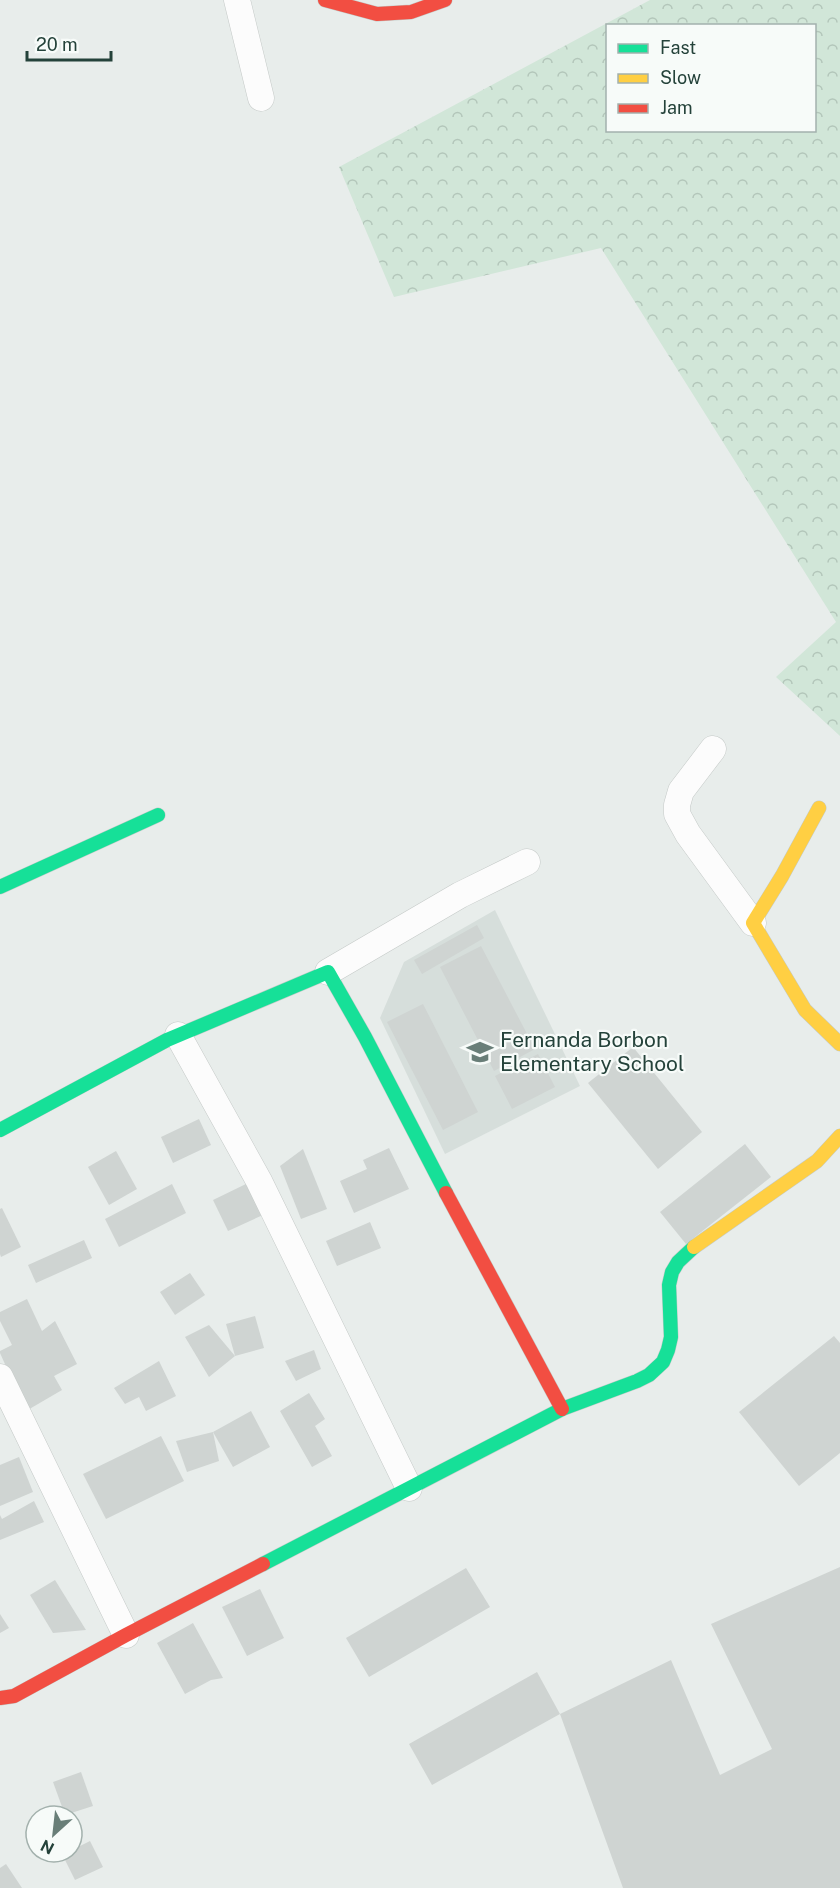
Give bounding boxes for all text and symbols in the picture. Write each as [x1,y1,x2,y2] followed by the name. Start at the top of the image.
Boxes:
[27,24,111,62] scale bar
[606,24,816,132] legend
[36,34,78,55] text: 20 m
[660,37,696,58] text: Fast
[660,67,701,88] text: Slow
[660,97,693,118] text: Jam
[500,1027,684,1076] place label: Fernanda Borbon Elementary School
[465,1037,495,1067] school or university icon: Fernanda Borbon Elementary School
[24,1804,84,1864] north arrow
[38,1836,57,1858] text: N

